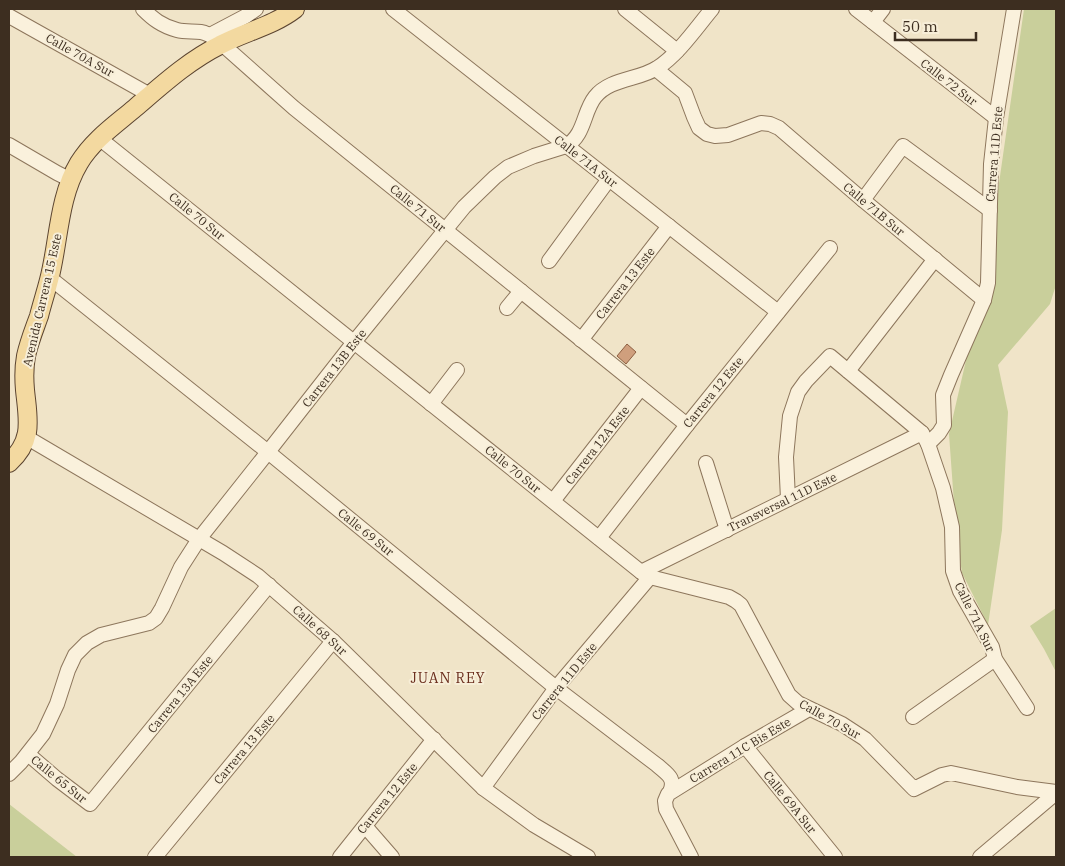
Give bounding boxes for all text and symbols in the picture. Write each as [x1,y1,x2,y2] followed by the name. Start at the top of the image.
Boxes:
[895,10,976,42] scale bar
[902,17,938,36] text: 50 m
[43,30,117,80] street label: Calle 70A Sur
[918,55,981,109] street label: Calle 72 Sur
[982,106,1006,202] street label: Carrera 11D Este
[551,132,621,191] street label: Calle 71A Sur
[840,179,908,239] street label: Calle 71B Sur
[387,181,450,236] street label: Calle 71 Sur
[166,189,229,244] street label: Calle 70 Sur
[19,232,65,368] street label: Avenida Carrera 15 Este
[592,244,658,322] street label: Carrera 13 Este
[299,326,369,410] street label: Carrera 13B Este
[680,353,746,431] street label: Carrera 12 Este
[562,403,632,487] street label: Carrera 12A Este
[482,442,545,497] street label: Calle 70 Sur
[725,469,839,535] street label: Transversal 11D Este
[335,505,398,560] street label: Calle 69 Sur
[952,580,999,655] street label: Calle 71A Sur
[290,602,351,659] street label: Calle 68 Sur
[528,639,600,723] street label: Carrera 11D Este
[144,652,216,736] street label: Carrera 13A Este
[410,669,486,687] district label: JUAN REY
[797,696,864,742] street label: Calle 70 Sur
[210,711,278,787] street label: Carrera 13 Este
[687,714,793,786] street label: Carrera 11C Bis Este
[28,752,91,807] street label: Calle 65 Sur
[354,759,420,837] street label: Carrera 12 Este
[760,768,820,837] street label: Calle 69A Sur

